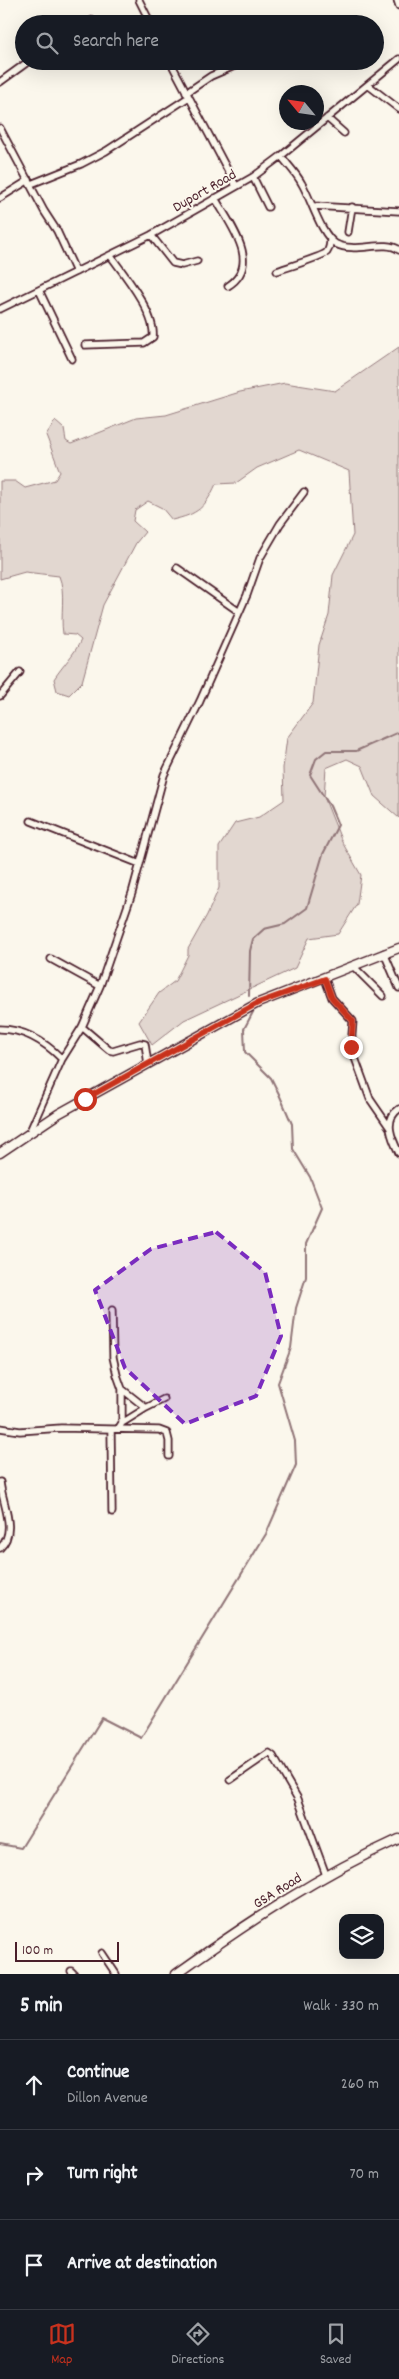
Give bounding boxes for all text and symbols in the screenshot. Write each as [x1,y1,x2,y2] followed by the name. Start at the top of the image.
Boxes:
[15,15,384,70] search box
[33,29,61,57] icon: search
[73,29,159,56] text: Search here
[279,85,324,130] north arrow
[169,165,241,219] street label: Duport Road
[340,1036,363,1059] route end
[74,1088,97,1111] route start
[249,1868,307,1915] street label: GSA Road
[339,1914,384,1959] map controls
[339,1914,384,1959] button: layers
[15,1939,119,1962] scale bar
[22,1941,53,1961] text: 100 m
[20,1992,63,2022] text: 5 min
[303,1995,379,2018] text: Walk · 330 m
[67,2060,129,2087] text: Continue
[20,2071,48,2099] icon: ahead
[341,2073,379,2096] text: 260 m
[67,2087,148,2110] text: Dillon Avenue
[20,2161,48,2189] icon: right
[67,2161,138,2188] text: Turn right
[349,2163,379,2186] text: 70 m
[20,2251,48,2279] icon: arrive
[67,2251,217,2278] text: Arrive at destination
[48,2320,76,2370] tab: Map
[171,2320,224,2370] tab: Directions
[320,2320,351,2370] tab: Saved

